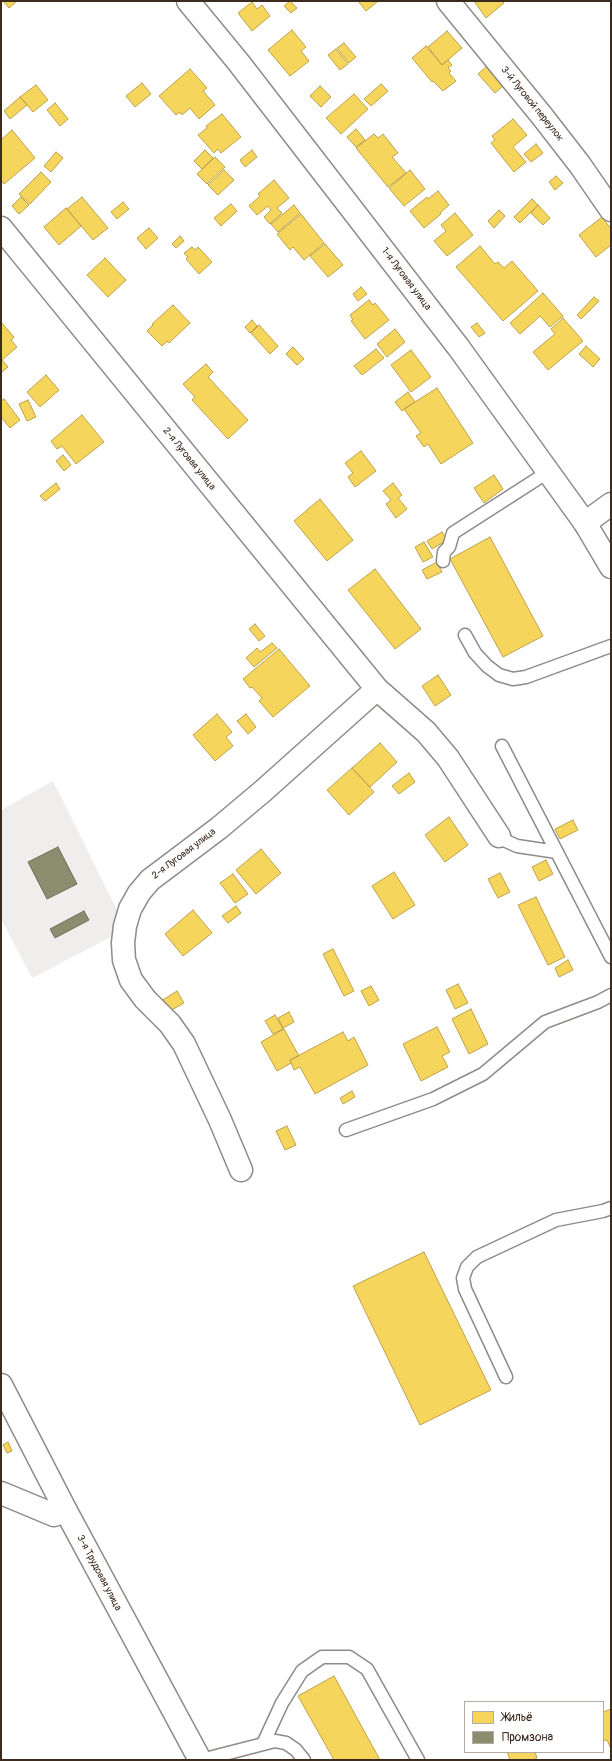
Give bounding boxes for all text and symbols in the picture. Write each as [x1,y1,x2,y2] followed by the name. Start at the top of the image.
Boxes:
[498,64,566,144] street label: 3-й Луговой переулок
[379,245,433,313] street label: 1-я Луговая улица
[160,425,218,493] street label: 2-я Луговая улица
[150,826,218,882] street label: 2-я Луговая улица
[74,1533,124,1613] street label: 3-я Трудовая улица
[464,1701,604,1753] legend
[502,1710,533,1725] text: Жильё
[502,1730,553,1745] text: Промзона

